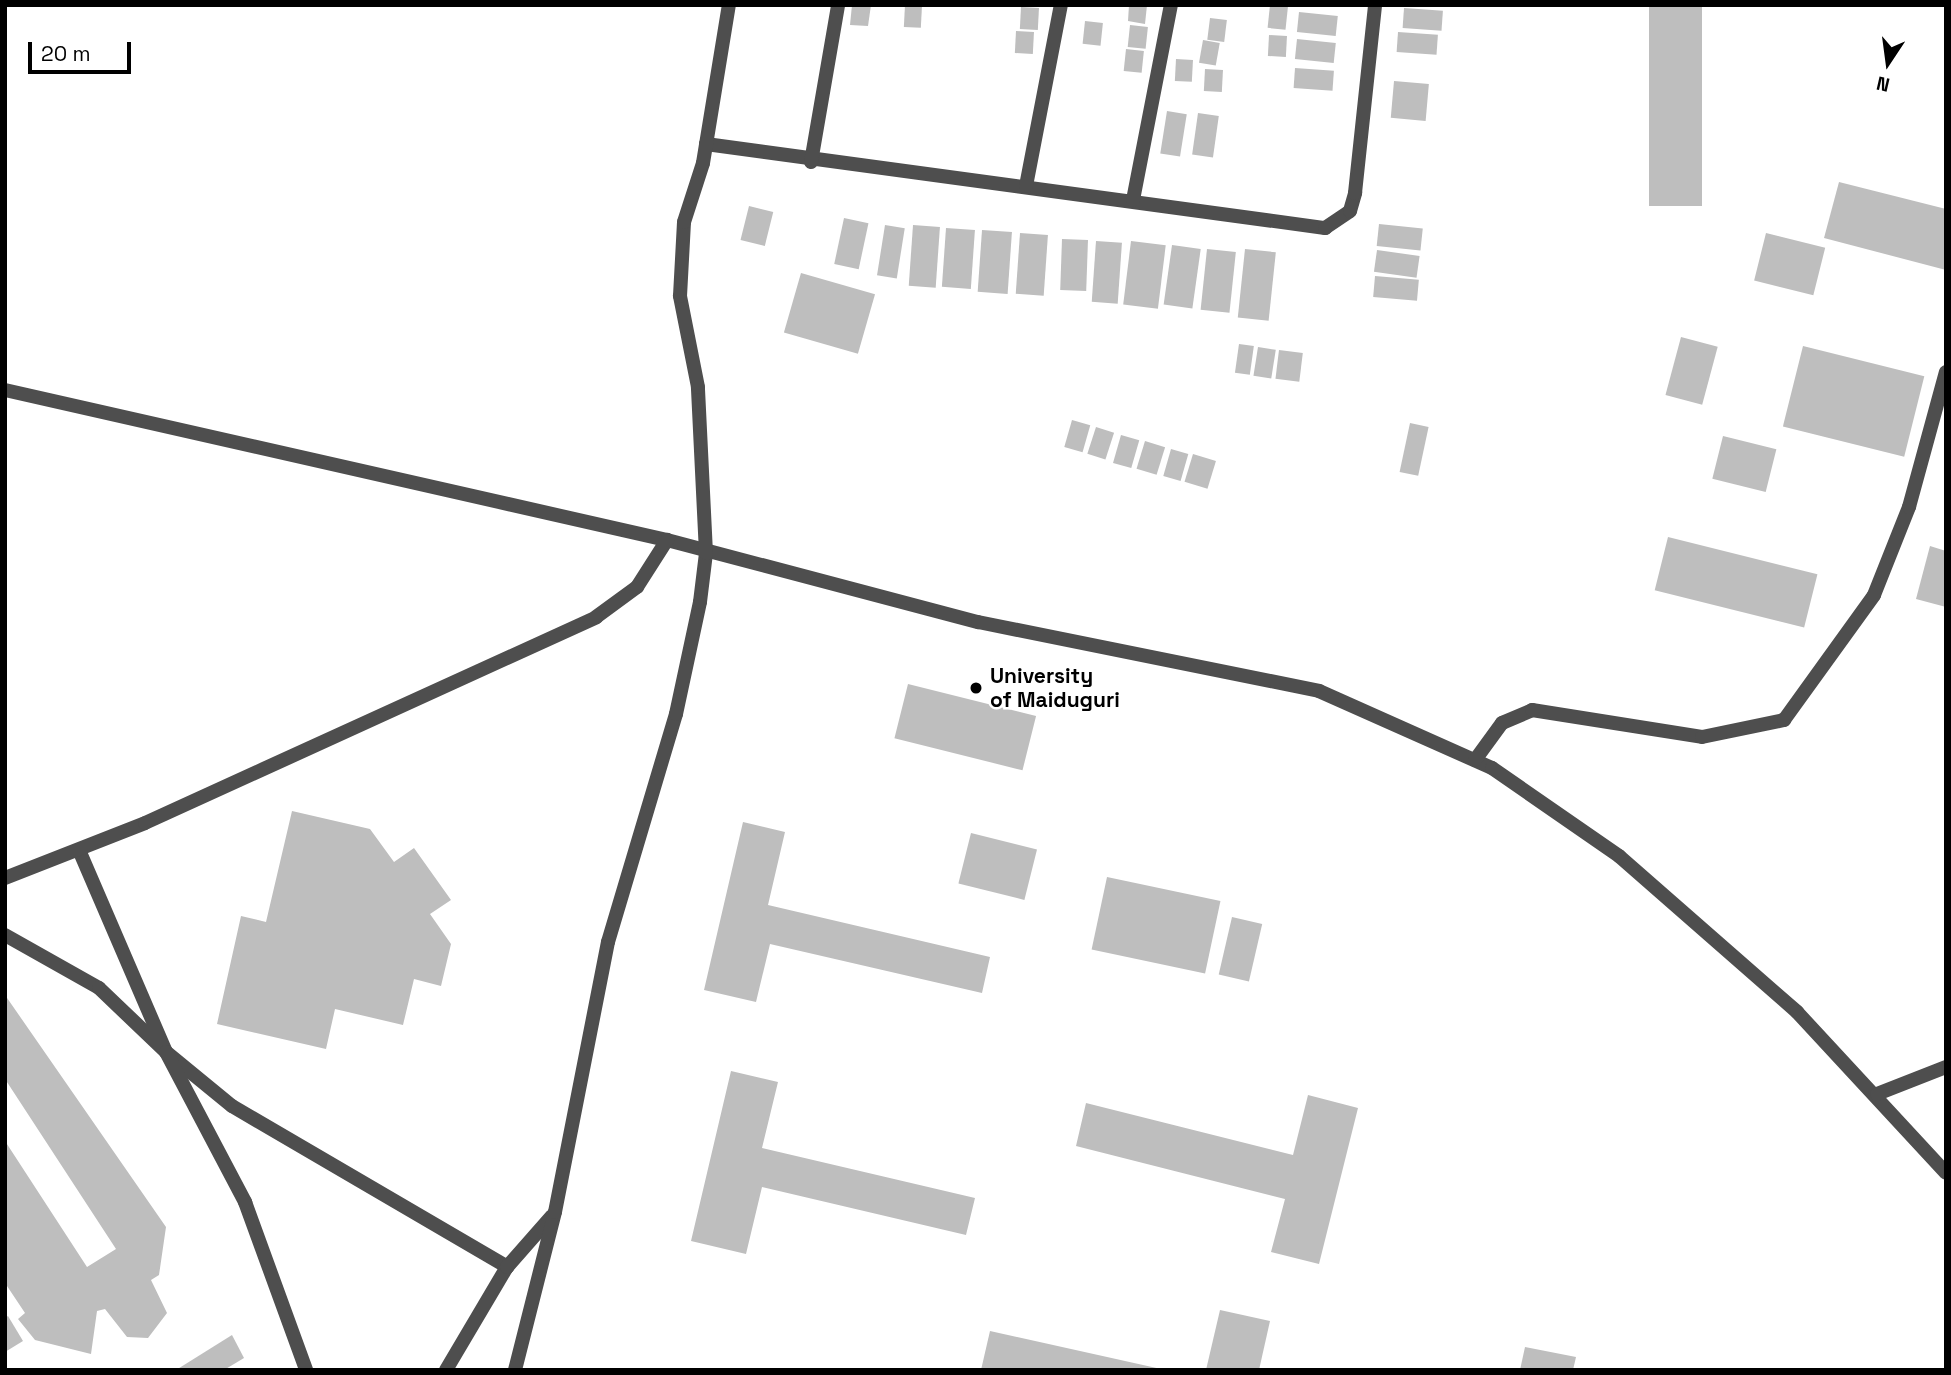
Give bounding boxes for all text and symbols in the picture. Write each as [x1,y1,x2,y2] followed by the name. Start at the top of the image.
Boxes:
[32,28,135,72] scale bar
[1853,28,1923,98] north arrow
[41,40,91,67] text: 20 m
[1874,70,1892,98] text: N
[990,663,1120,713] place label: University of Maiduguri
[968,680,984,696] marker: University of Maiduguri

